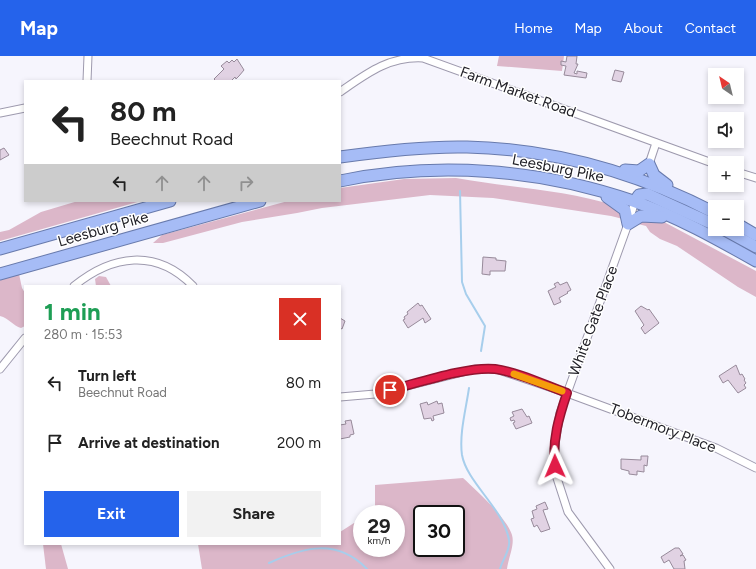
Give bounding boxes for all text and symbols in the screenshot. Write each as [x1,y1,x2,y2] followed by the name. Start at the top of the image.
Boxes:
[20,17,58,40] text: Map
[514,20,553,37] text: Home
[575,20,602,37] text: Map
[624,20,663,37] text: About
[685,20,736,37] text: Contact
[458,63,578,121] street label: Farm Market Road
[708,68,744,104] north arrow
[708,68,744,236] map controls
[110,94,176,128] text: 80 m
[44,96,96,148] icon: left
[708,112,744,148] button: sound
[110,128,233,150] text: Beechnut Road
[510,150,606,186] street label: Leesburg Pike
[708,156,744,192] button: +
[109,172,131,194] icon: left
[151,172,173,194] icon: ahead
[193,172,215,194] icon: ahead
[235,172,257,194] icon: right
[708,200,744,236] button: −
[56,207,150,251] street label: Leesburg Pike
[565,263,621,379] street label: White Gate Place
[44,297,101,326] text: 1 min
[279,298,321,340] button: close
[44,327,122,342] text: 280 m · 15:53
[78,367,136,385] text: Turn left
[44,372,66,394] icon: left
[373,373,407,407] pin
[286,374,321,392] text: 80 m
[379,379,401,401] icon: arrive
[78,385,167,400] text: Beechnut Road
[607,399,719,457] street label: Tobermory Place
[44,432,66,454] icon: arrive
[78,434,219,452] text: Arrive at destination
[277,434,321,452] text: 200 m
[534,445,576,487] position arrow
[44,491,179,537] button: Exit
[187,491,321,537] button: Share
[413,505,465,557] speed limit sign: 30
[367,514,391,538] text: 29
[368,534,390,547] text: km/h

